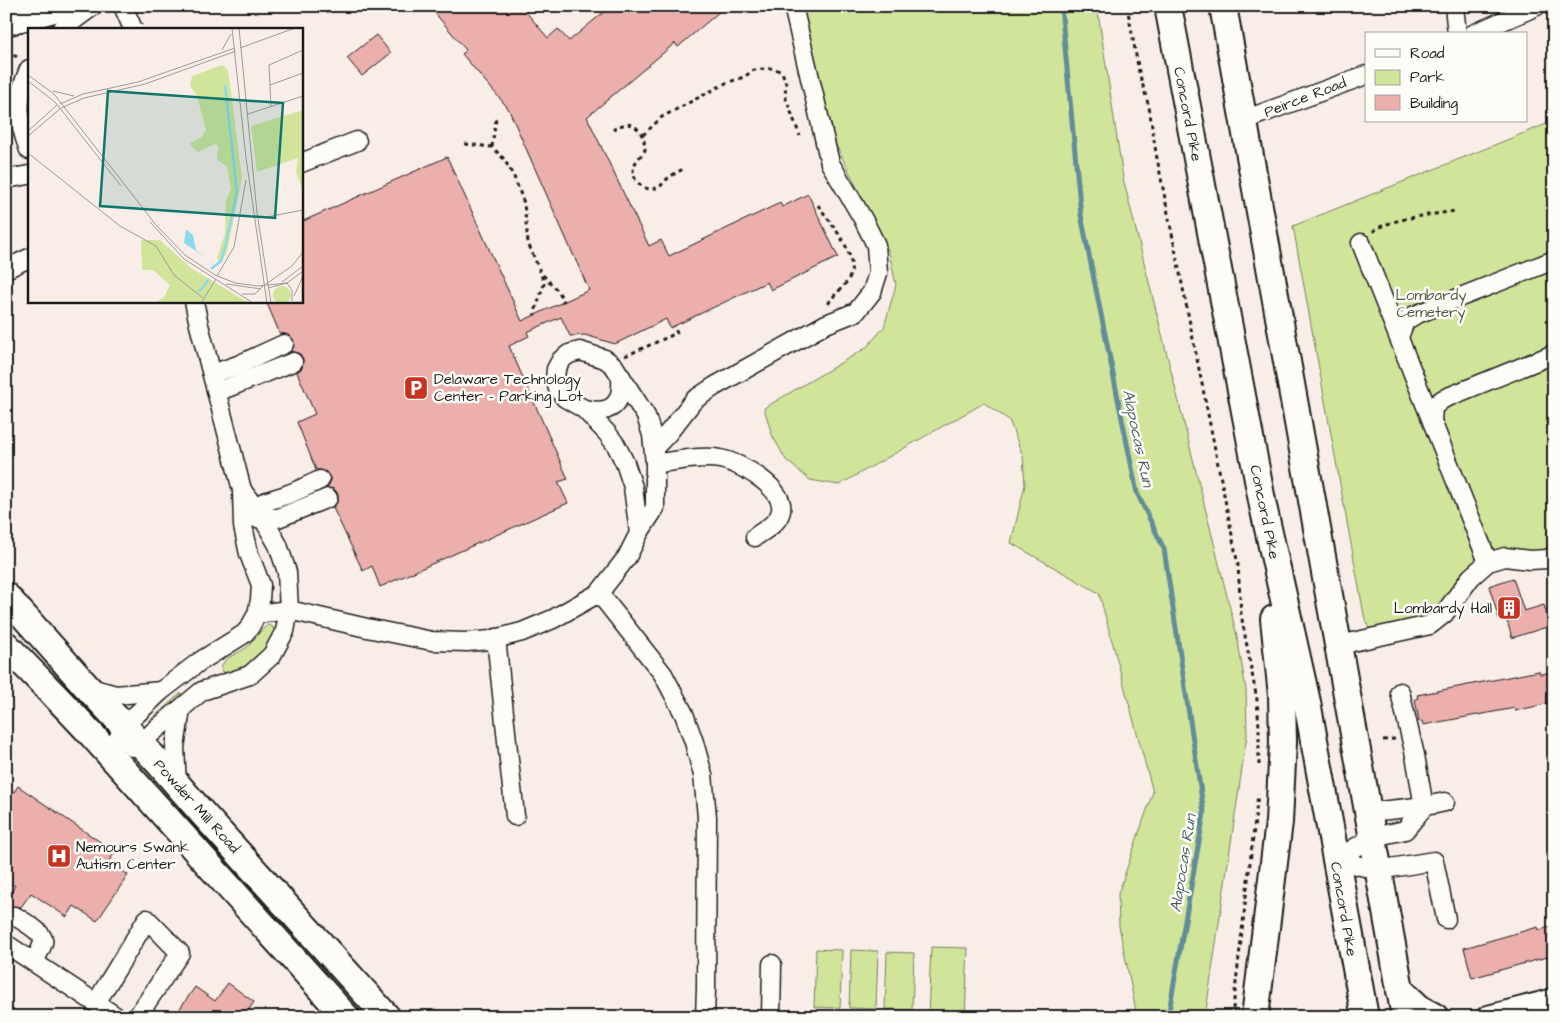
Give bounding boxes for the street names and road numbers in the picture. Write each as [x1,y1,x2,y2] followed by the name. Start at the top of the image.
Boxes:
[1168,65,1207,163] street label: Concord Pike
[1261,72,1350,123] street label: Peirce Road
[1244,463,1285,561] street label: Concord Pike
[149,755,245,858] street label: Powder Mill Road
[1325,860,1362,958] street label: Concord Pike

